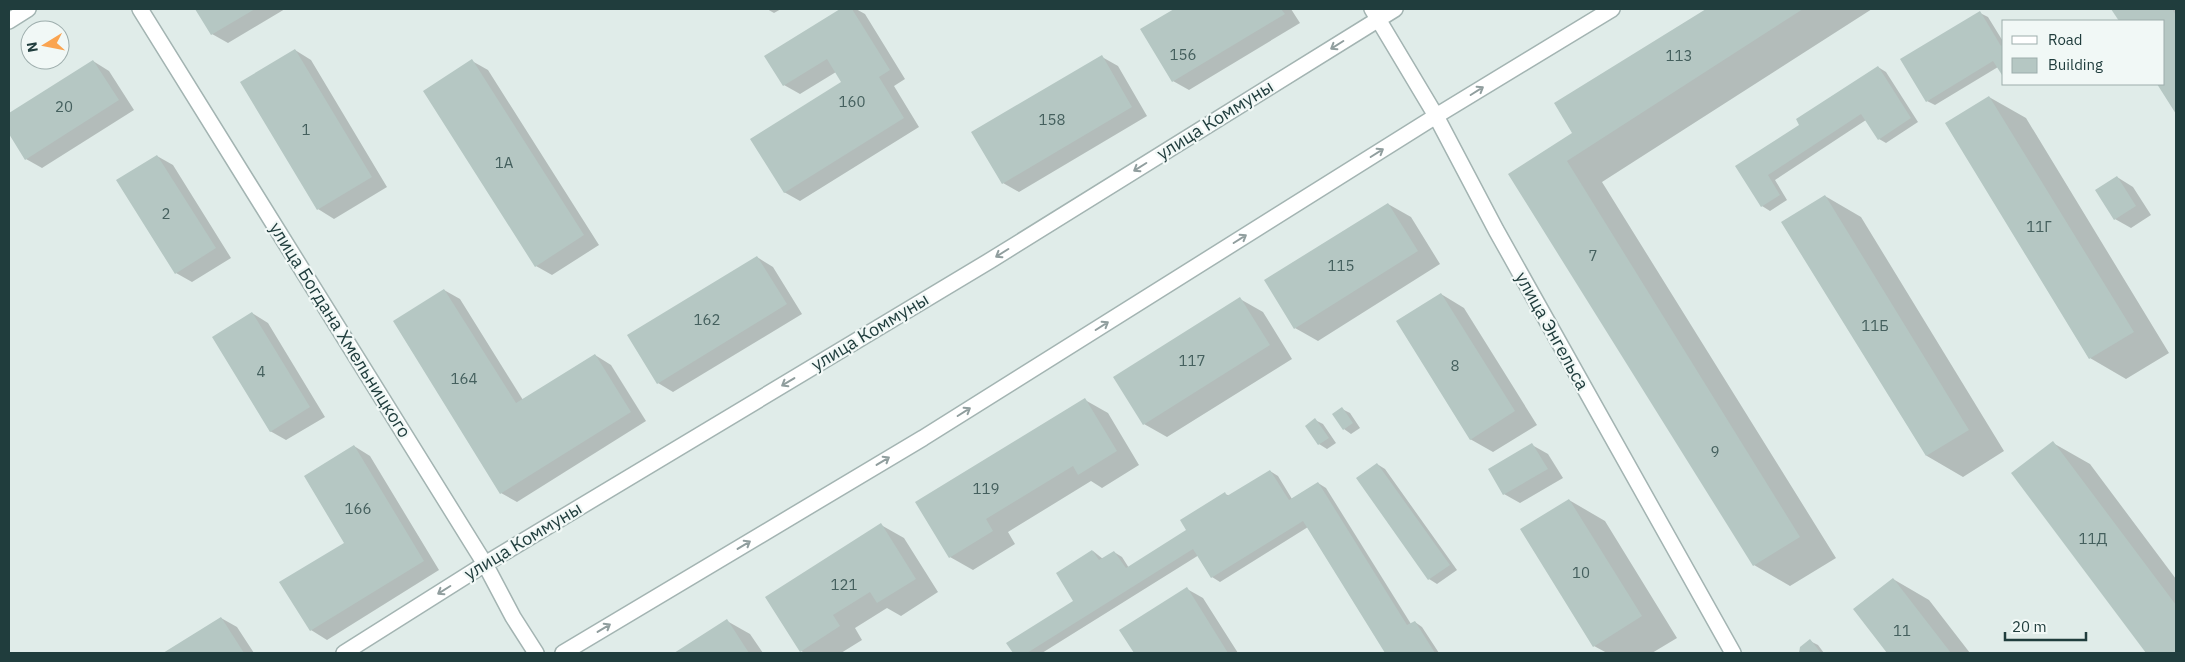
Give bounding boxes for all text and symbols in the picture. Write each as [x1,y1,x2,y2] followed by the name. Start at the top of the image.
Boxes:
[20,20,70,70] north arrow
[2002,20,2165,85] legend
[2048,30,2083,49] text: Road
[1331,40,1345,50] one-way arrow
[22,41,42,54] text: N
[1169,45,1197,64] house number: 156
[1665,46,1693,65] house number: 113
[2048,55,2103,74] text: Building
[1152,75,1277,165] street label: улица Коммуны
[1470,85,1484,96] one-way arrow
[838,92,866,111] house number: 160
[55,97,73,116] house number: 20
[1038,110,1066,129] house number: 158
[301,120,311,139] house number: 1
[1370,147,1384,157] one-way arrow
[495,153,514,172] house number: 1А
[1133,163,1147,173] one-way arrow
[161,204,171,223] house number: 2
[2026,217,2052,236] house number: 11Г
[264,218,416,442] street label: улица Богдана Хмельницкого
[1232,234,1246,244] one-way arrow
[1588,246,1598,265] house number: 7
[995,248,1009,258] one-way arrow
[1327,256,1355,275] house number: 115
[1510,268,1595,394] street label: улица Энгельса
[807,287,933,376] street label: улица Коммуны
[693,310,721,329] house number: 162
[1861,316,1889,335] house number: 11Б
[1095,320,1109,330] one-way arrow
[1178,351,1206,370] house number: 117
[1450,356,1460,375] house number: 8
[256,362,266,381] house number: 4
[450,369,478,388] house number: 164
[781,377,795,387] one-way arrow
[957,407,971,417] one-way arrow
[1710,442,1720,461] house number: 9
[876,456,890,466] one-way arrow
[972,479,1000,498] house number: 119
[460,496,586,585] street label: улица Коммуны
[344,499,372,518] house number: 166
[2079,529,2108,548] house number: 11Д
[736,539,750,549] one-way arrow
[1572,563,1590,582] house number: 10
[830,575,858,594] house number: 121
[437,585,451,595] one-way arrow
[2005,610,2086,642] scale bar
[2012,617,2047,636] text: 20 m
[1893,621,1911,640] house number: 11
[597,623,611,633] one-way arrow

